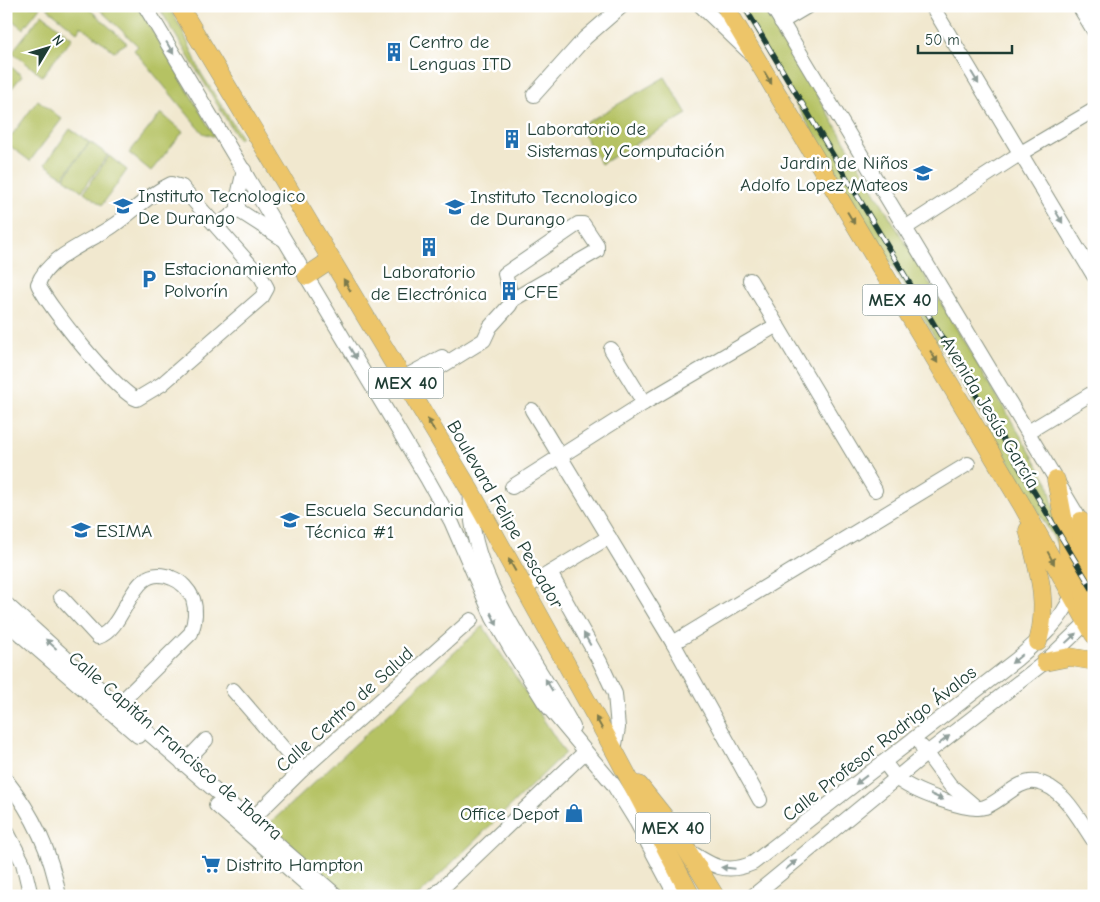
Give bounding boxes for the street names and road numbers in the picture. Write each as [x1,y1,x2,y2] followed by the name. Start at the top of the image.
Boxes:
[862,284,938,316] road number: MEX 40
[936,333,1044,492] street label: Avenida Jesús García
[368,368,444,398] road number: MEX 40
[442,416,568,613] street label: Boulevard Felipe Pescador
[272,642,418,777] street label: Calle Centro de Salud
[64,647,287,845] street label: Calle Capitán Francisco de Ibarra
[778,661,981,826] street label: Calle Profesor Rodrigo Ávalos
[636,812,710,844] road number: MEX 40

